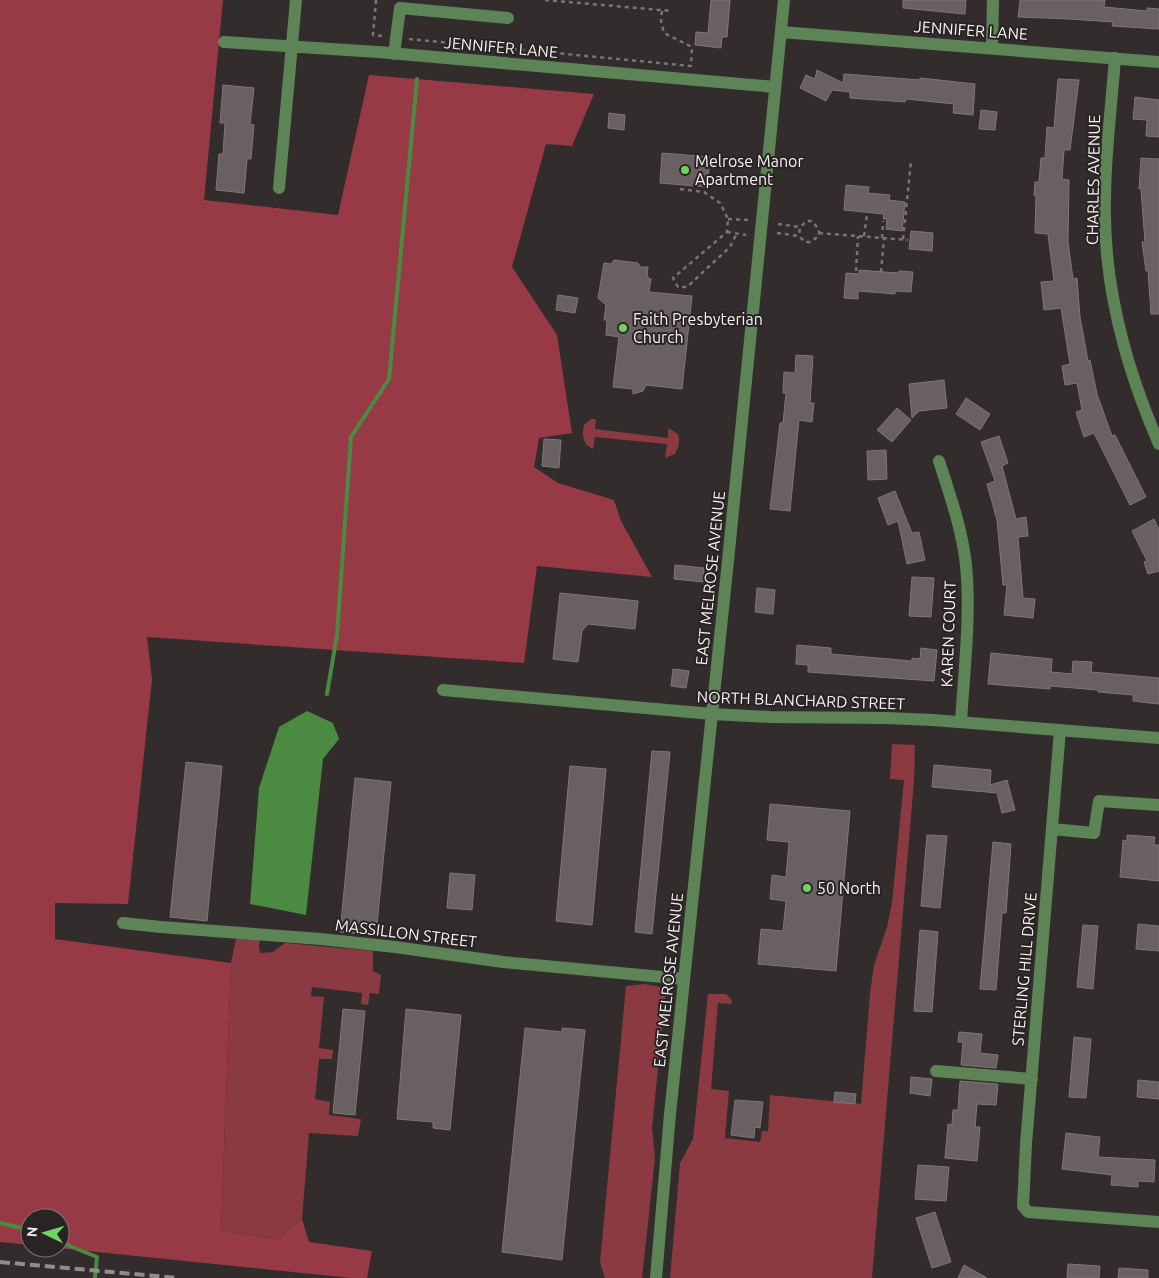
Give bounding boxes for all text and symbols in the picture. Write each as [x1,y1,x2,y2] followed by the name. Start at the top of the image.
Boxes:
[913,17,1029,43] street label: JENNIFER LANE
[443,33,559,61] street label: JENNIFER LANE
[1083,115,1103,245] street label: CHARLES AVENUE
[695,152,803,188] place label: Melrose Manor Apartment
[679,164,691,176] marker: Melrose Manor Apartment
[633,310,763,346] place label: Faith Presbyterian Church
[617,322,629,334] marker: Faith Presbyterian Church
[692,490,728,666] street label: EAST MELROSE AVENUE
[937,580,959,688] street label: KAREN COURT
[697,687,906,713] street label: NORTH BLANCHARD STREET
[817,879,881,897] place label: 50 North
[801,882,813,894] marker: 50 North
[650,892,686,1068] street label: EAST MELROSE AVENUE
[1008,892,1040,1046] street label: STERLING HILL DRIVE
[334,915,478,951] street label: MASSILLON STREET
[20,1208,70,1258] north arrow
[24,1226,40,1238] text: N

